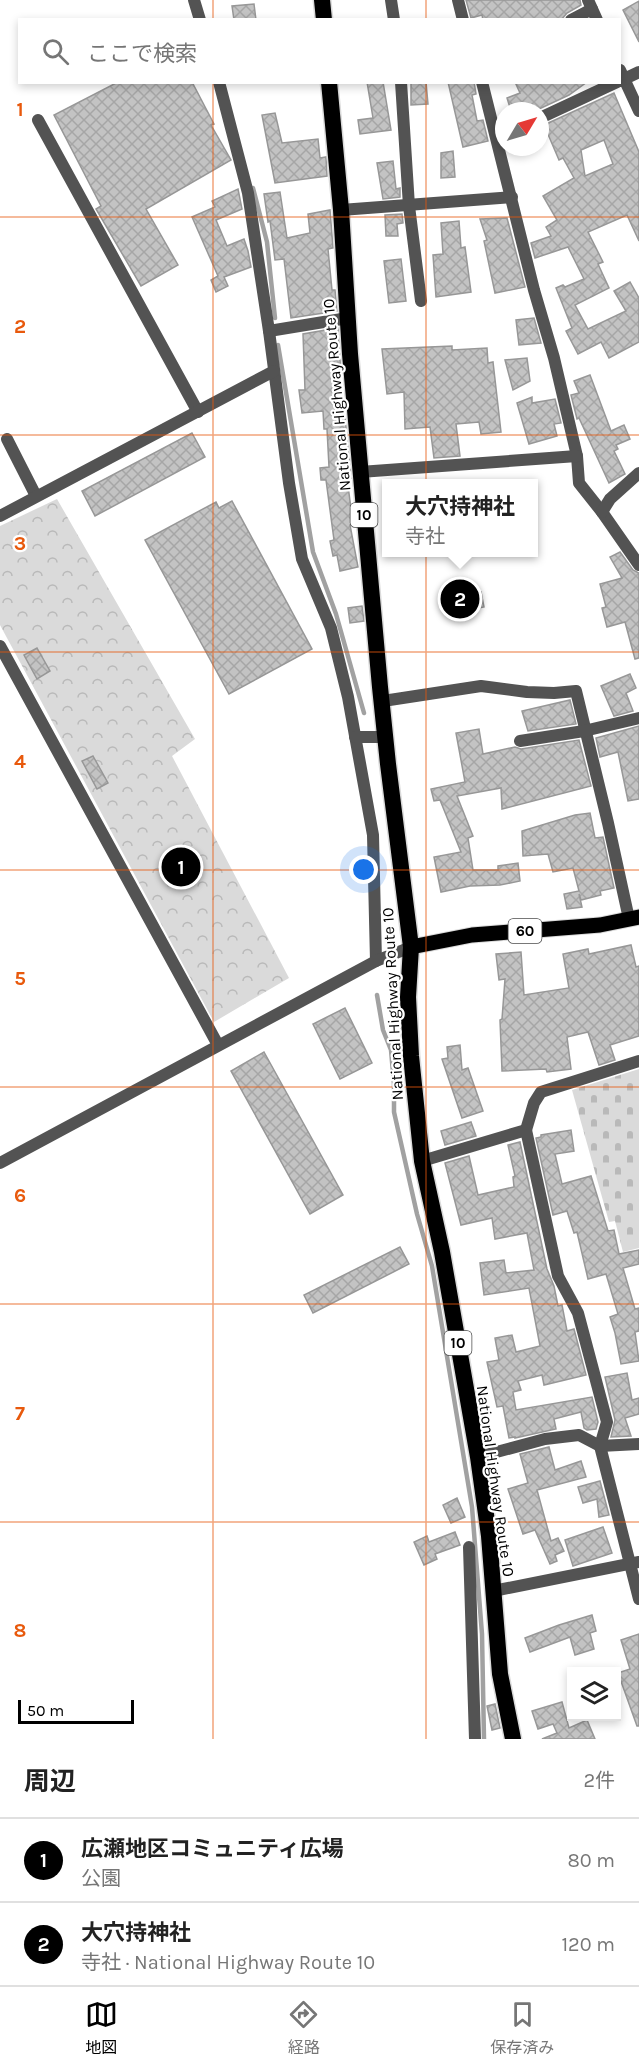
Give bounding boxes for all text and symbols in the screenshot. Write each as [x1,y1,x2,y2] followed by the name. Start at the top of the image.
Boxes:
[18,18,621,84] search box
[39,35,72,68] icon: search
[87,41,197,67] text: ここで検索
[16,98,24,121] text: 1
[495,102,549,156] north arrow
[319,298,354,492] street label: National Highway Route 10
[14,315,26,338] text: 2
[382,479,538,557] popup
[405,494,515,520] text: 大穴持神社
[350,503,378,527] road number: 10
[405,525,445,548] text: 寺社
[14,532,26,555] text: 3
[440,576,480,622] pin: 2
[14,750,26,773] text: 4
[162,844,201,890] pin: 1
[349,855,378,884] your location
[378,907,407,1101] street label: National Highway Route 10
[508,919,542,943] road number: 60
[14,967,26,990] text: 5
[14,1184,26,1207] text: 6
[444,1331,472,1355] road number: 10
[473,1384,518,1578] street label: National Highway Route 10
[15,1402,25,1425] text: 7
[14,1619,26,1642] text: 8
[567,1667,621,1721] map controls
[567,1667,621,1721] button: layers
[18,1697,134,1724] scale bar
[27,1701,64,1720] text: 50 m
[24,1766,76,1797] text: 周辺
[583,1769,615,1792] text: 2件
[81,1836,344,1862] text: 広瀬地区コミュニティ広場
[40,1849,47,1872] text: 1
[567,1849,615,1872] text: 80 m
[81,1867,121,1890] text: 公園
[81,1920,191,1946] text: 大穴持神社
[37,1933,50,1956] text: 2
[561,1933,615,1956] text: 120 m
[81,1951,375,1974] text: 寺社 · National Highway Route 10
[85,1998,118,2058] tab: 地図
[287,1998,320,2058] tab: 経路
[490,1998,554,2058] tab: 保存済み

